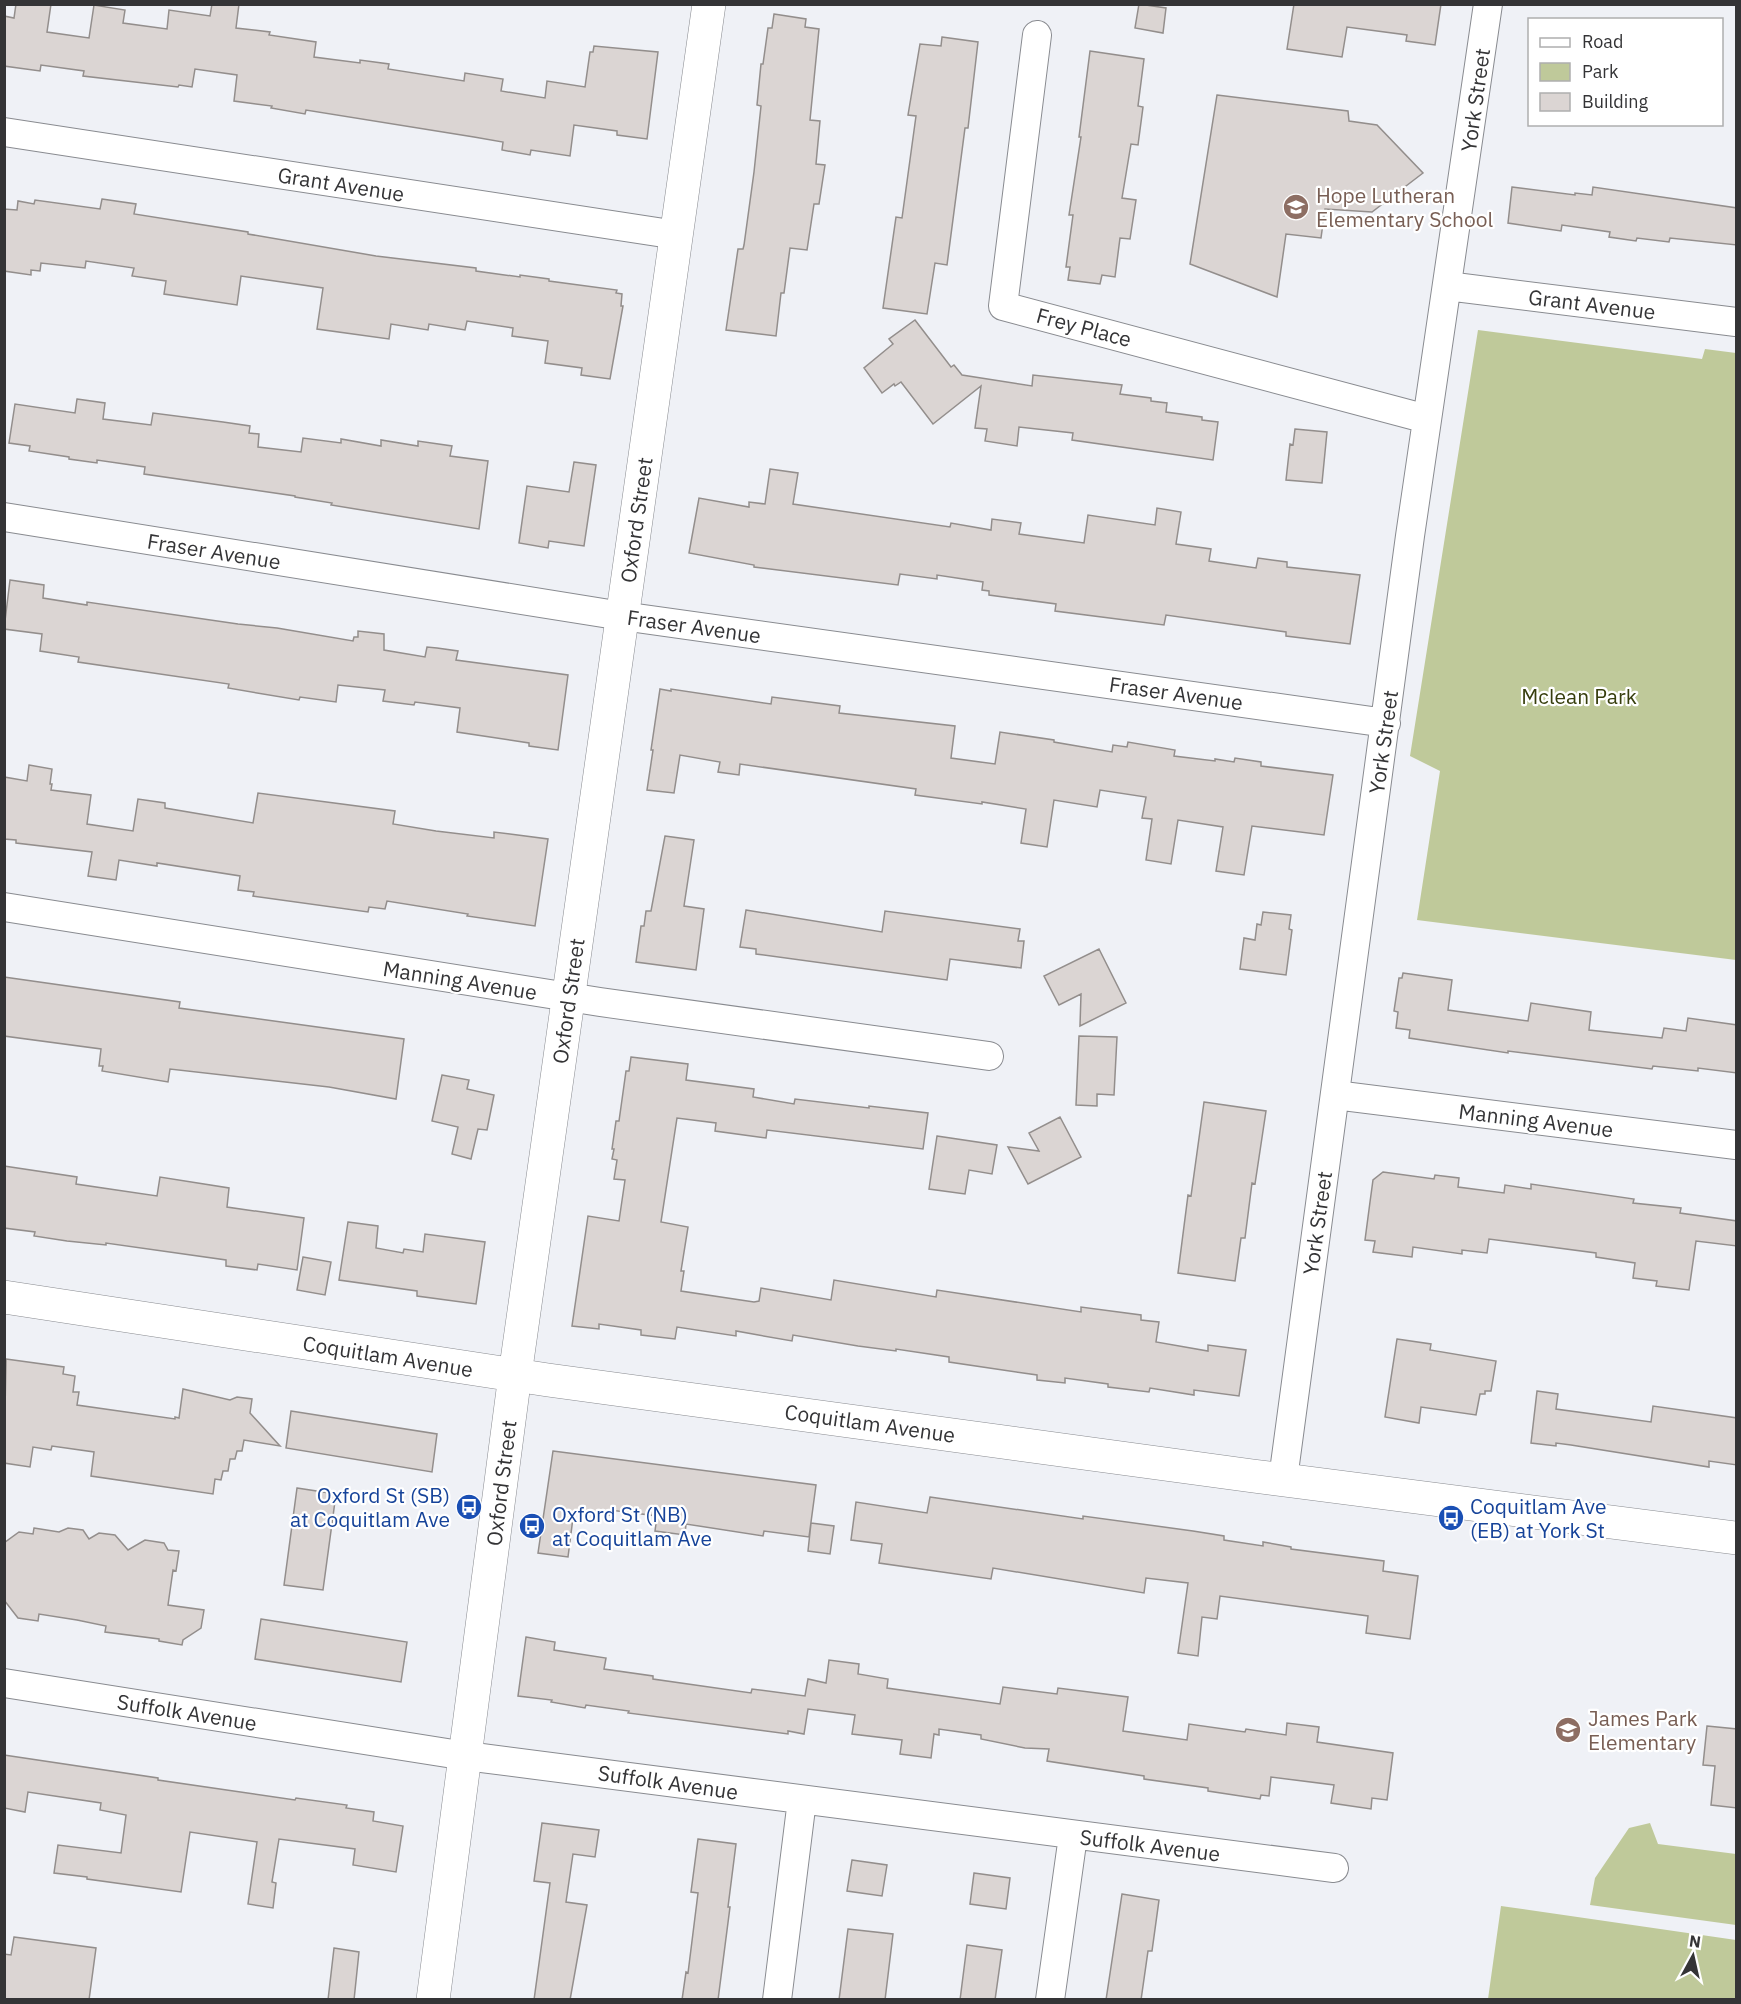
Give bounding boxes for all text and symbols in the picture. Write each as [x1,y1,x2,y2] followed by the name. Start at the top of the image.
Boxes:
[1528,18,1723,126] legend
[1582,30,1623,53] text: Road
[1454,46,1496,154] street label: York Street
[1582,60,1619,83] text: Park
[1582,90,1649,113] text: Building
[276,160,406,208] street label: Grant Avenue
[1316,181,1493,233] place label: Hope Lutheran Elementary School
[1281,192,1311,222] school or university icon: Hope Lutheran Elementary School
[1527,282,1657,326] street label: Grant Avenue
[1033,301,1135,353] street label: Frey Place
[613,456,659,584] street label: Oxford Street
[145,527,283,575] street label: Fraser Avenue
[625,603,763,649] street label: Fraser Avenue
[1107,670,1245,716] street label: Fraser Avenue
[1521,682,1637,710] park label: Mclean Park
[1362,688,1404,796] street label: York Street
[545,937,591,1065] street label: Oxford Street
[381,954,539,1006] street label: Manning Avenue
[1457,1097,1615,1143] street label: Manning Avenue
[1296,1169,1338,1277] street label: York Street
[301,1329,475,1383] street label: Coquitlam Avenue
[783,1397,957,1449] street label: Coquitlam Avenue
[479,1419,523,1547] street label: Oxford Street
[290,1481,450,1533] place label: Oxford St (SB) at Coquitlam Ave
[454,1492,484,1522] bus stop icon: Oxford St (SB) at Coquitlam Ave
[1470,1492,1606,1544] place label: Coquitlam Ave (EB) at York St
[552,1500,712,1552] place label: Oxford St (NB) at Coquitlam Ave
[1436,1503,1466,1533] bus stop icon: Coquitlam Ave (EB) at York St
[517,1511,547,1541] bus stop icon: Oxford St (NB) at Coquitlam Ave
[115,1687,259,1737] street label: Suffolk Avenue
[1588,1704,1697,1756] place label: James Park Elementary
[1553,1715,1583,1745] school or university icon: James Park Elementary
[596,1758,740,1806] street label: Suffolk Avenue
[1078,1822,1222,1868] street label: Suffolk Avenue
[1663,1926,1723,1986] north arrow
[1688,1930,1702,1952] text: N

